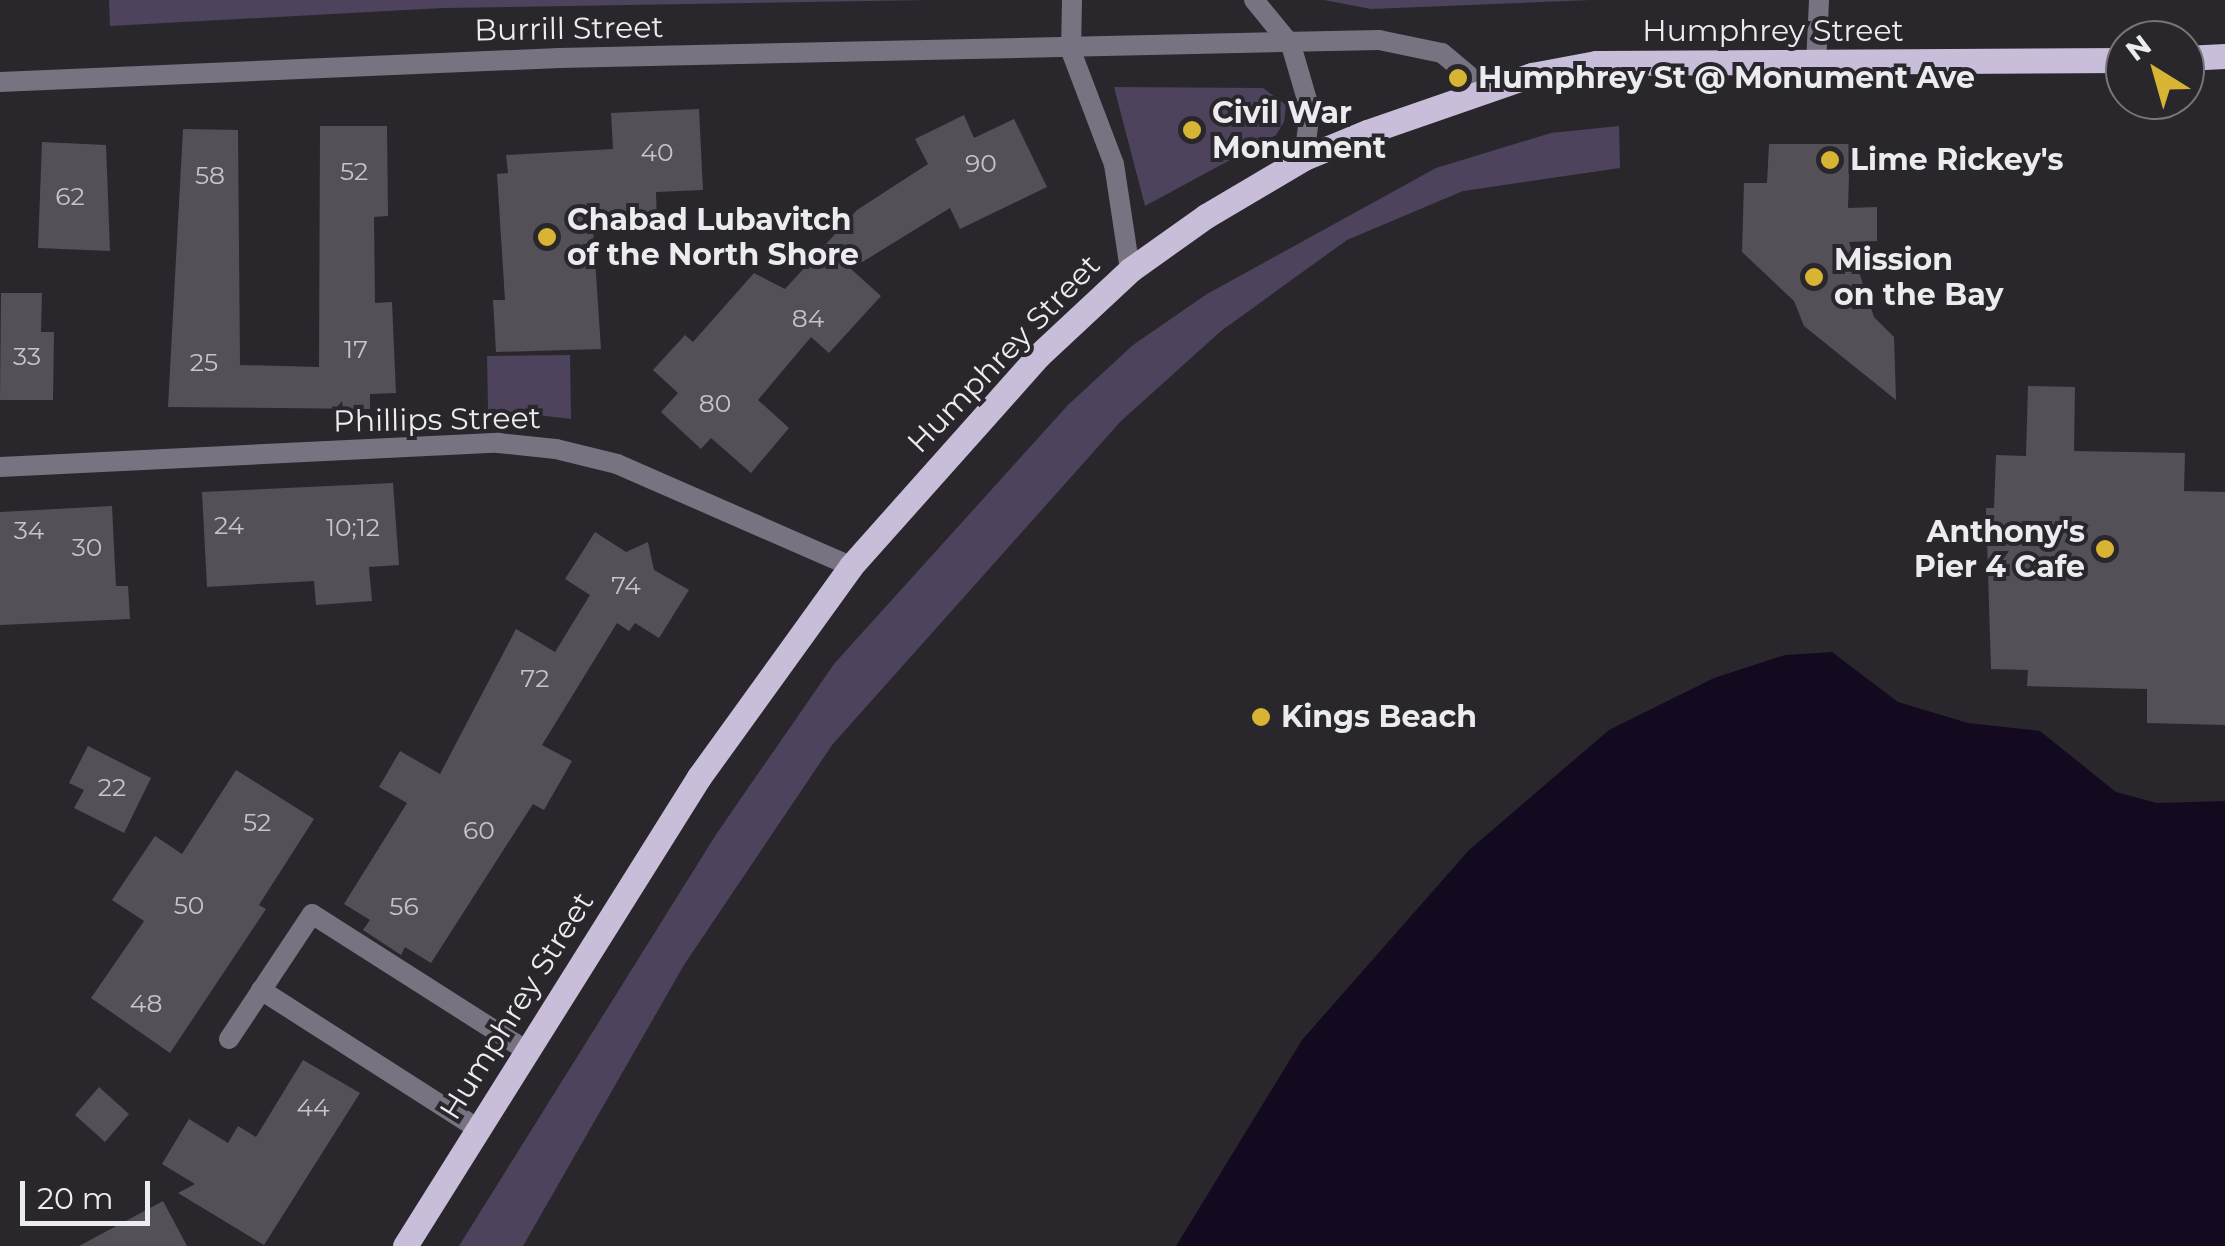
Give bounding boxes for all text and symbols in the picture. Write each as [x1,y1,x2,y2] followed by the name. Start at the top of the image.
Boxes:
[474,9,664,49] street label: Burrill Street
[1642,13,1904,49] street label: Humphrey Street
[2105,20,2205,120] north arrow
[2119,27,2157,68] text: N
[1478,60,1975,96] place label: Humphrey St @ Monument Ave
[1447,67,1469,89] marker: Humphrey St @ Monument Ave
[1212,95,1386,166] place label: Civil War Monument
[1181,119,1203,141] marker: Civil War Monument
[640,137,674,167] house number: 40
[1850,142,2064,178] place label: Lime Rickey's
[965,148,997,178] house number: 90
[1819,149,1841,171] marker: Lime Rickey's
[340,156,368,186] house number: 52
[195,160,225,190] house number: 58
[55,181,85,211] house number: 62
[567,202,859,272] place label: Chabad Lubavitch of the North Shore
[536,226,558,248] marker: Chabad Lubavitch of the North Shore
[1834,242,2003,312] place label: Mission on the Bay
[900,247,1108,461] street label: Humphrey Street
[1803,266,1825,288] marker: Mission on the Bay
[792,303,824,333] house number: 84
[344,334,368,364] house number: 17
[13,341,41,371] house number: 33
[190,347,218,377] house number: 25
[699,388,731,418] house number: 80
[333,400,541,440] street label: Phillips Street
[214,510,244,540] house number: 24
[326,512,380,542] house number: 10;12
[1914,514,2085,584] place label: Anthony's Pier 4 Cafe
[14,515,44,545] house number: 34
[72,532,102,562] house number: 30
[2094,538,2116,560] marker: Anthony's Pier 4 Cafe
[611,570,641,600] house number: 74
[521,663,549,693] house number: 72
[1281,699,1477,735] place label: Kings Beach
[1250,706,1272,728] marker: Kings Beach
[98,772,126,802] house number: 22
[243,807,271,837] house number: 52
[463,815,495,845] house number: 60
[432,886,602,1126] street label: Humphrey Street
[174,890,204,920] house number: 50
[389,891,419,921] house number: 56
[130,988,162,1018] house number: 48
[296,1092,330,1122] house number: 44
[25,1161,155,1223] scale bar
[37,1180,114,1217] text: 20 m

